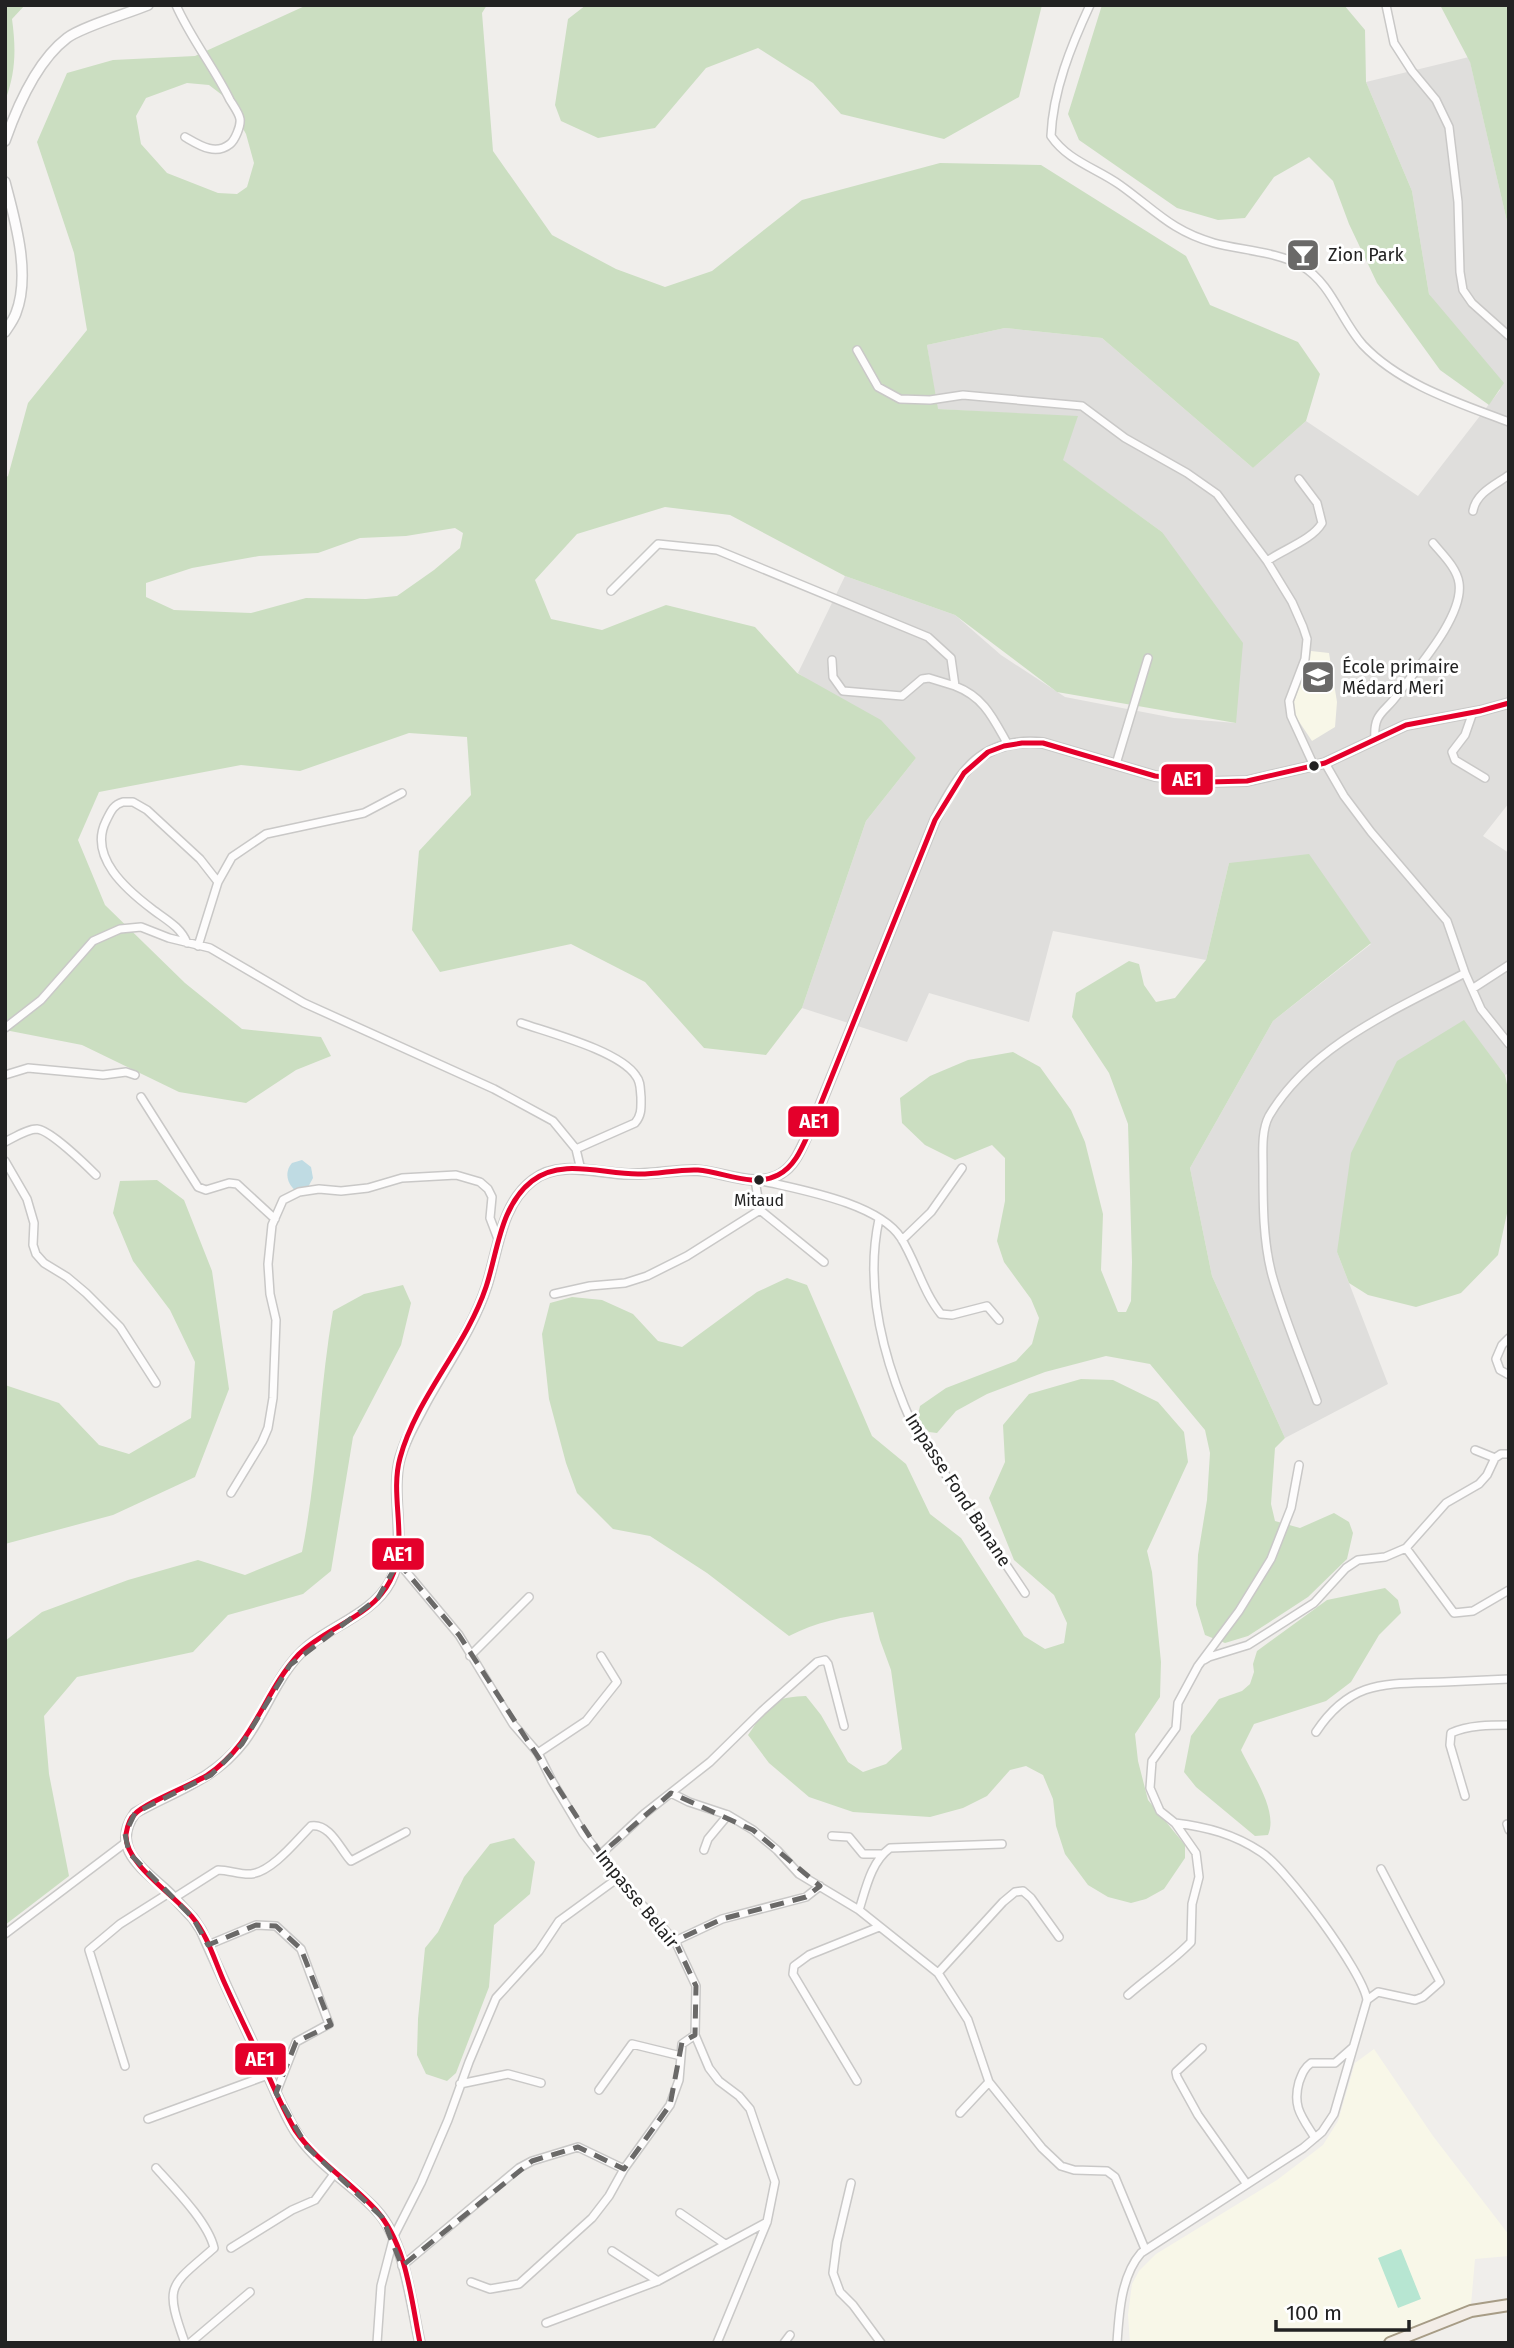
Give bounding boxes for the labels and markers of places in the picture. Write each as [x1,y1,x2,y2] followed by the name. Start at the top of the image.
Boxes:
[1284,236,1322,274] bar icon: Zion Park
[1328,244,1405,266] place label: Zion Park
[1342,655,1459,699] place label: École primaire Médard Meri
[1299,658,1337,696] school or university icon: École primaire Médard Meri
[1307,759,1321,773] unlabelled marker
[752,1173,766,1187] marker: Mitaud
[734,1191,784,1210] place label: Mitaud

